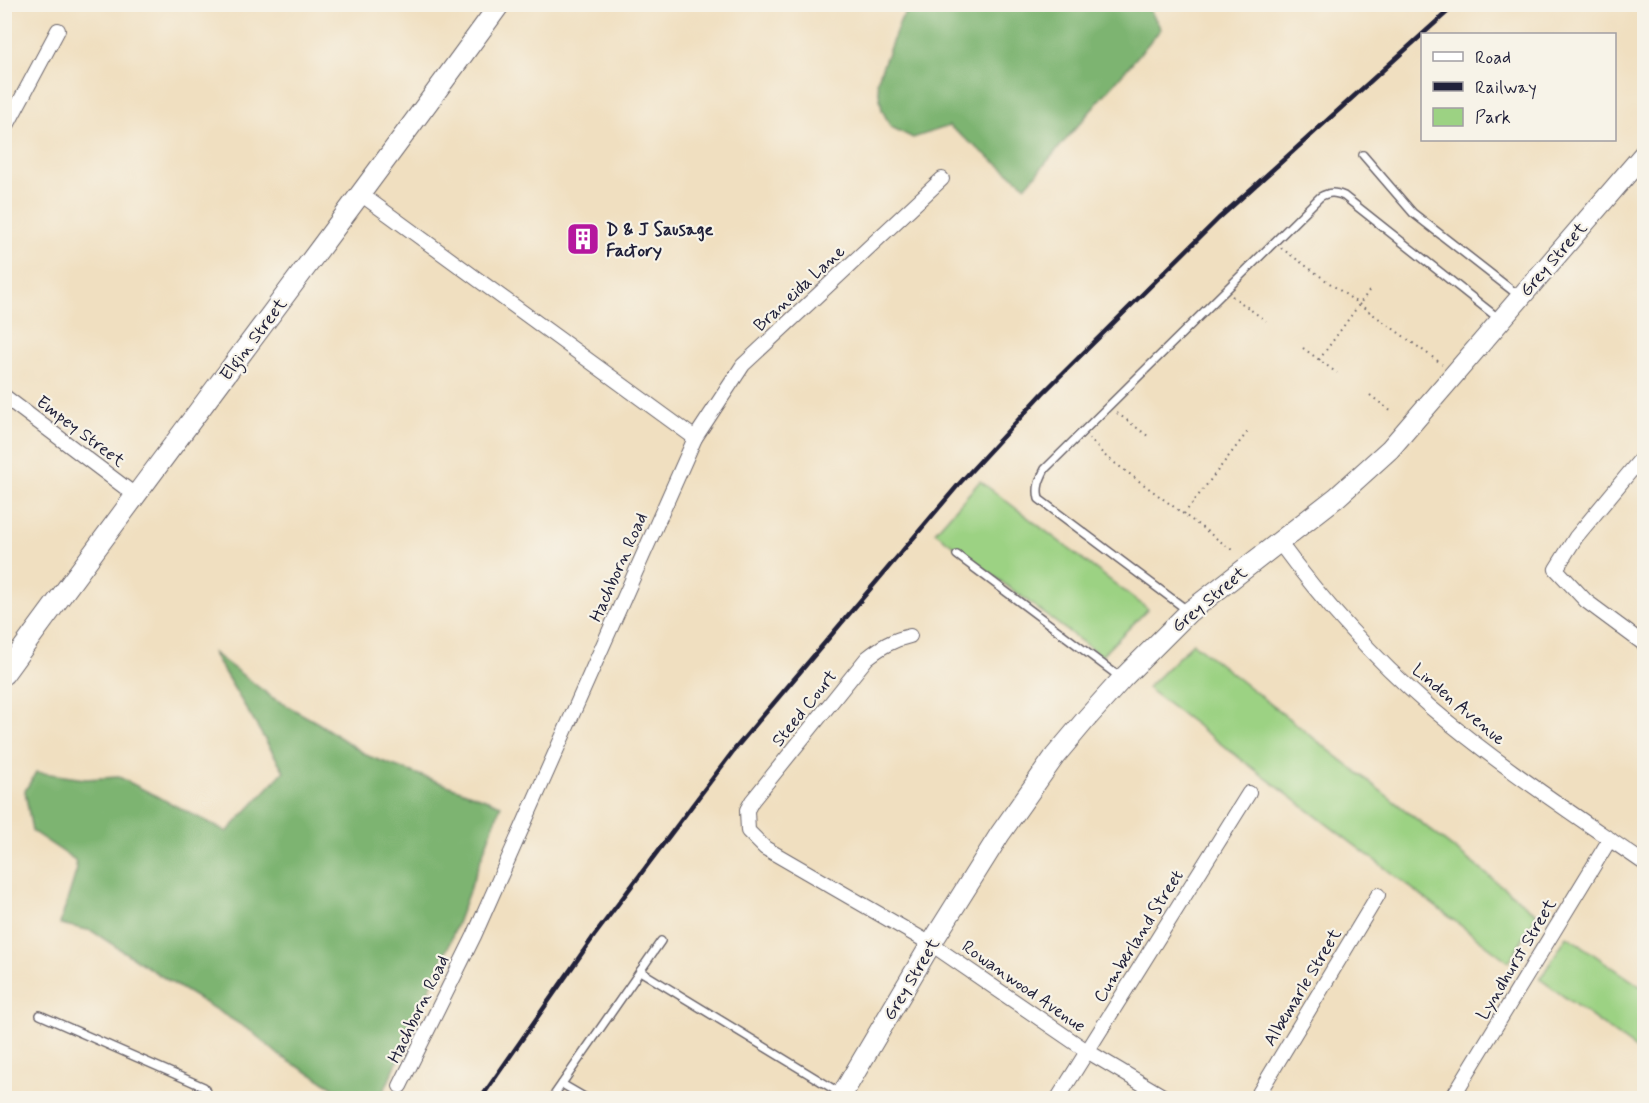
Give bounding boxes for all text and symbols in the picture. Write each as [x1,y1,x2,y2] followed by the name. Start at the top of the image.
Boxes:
[1421,33,1616,141] legend
[1475,46,1511,70] text: Road
[1475,76,1537,100] text: Railway
[1475,106,1511,130] text: Park
[1515,217,1593,302] street label: Grey Street
[606,218,713,263] place label: D & J Sausage Factory
[565,221,601,257] building icon: D & J Sausage Factory
[749,240,851,337] street label: Braneida Lane
[215,293,295,387] street label: Elgin Street
[31,390,130,473] street label: Empey Street
[584,509,654,626] street label: Hachborn Road
[1167,561,1253,638] street label: Grey Street
[1406,659,1510,751] street label: Linden Avenue
[766,665,843,752] street label: Steed Court
[1088,865,1190,1008] street label: Cumberland Street
[1471,894,1563,1024] street label: Lyndhurst Street
[1258,924,1348,1051] street label: Albemarle Street
[878,934,946,1025] street label: Grey Street
[957,935,1090,1039] street label: Rowanwood Avenue
[382,952,455,1067] street label: Hachborn Road

